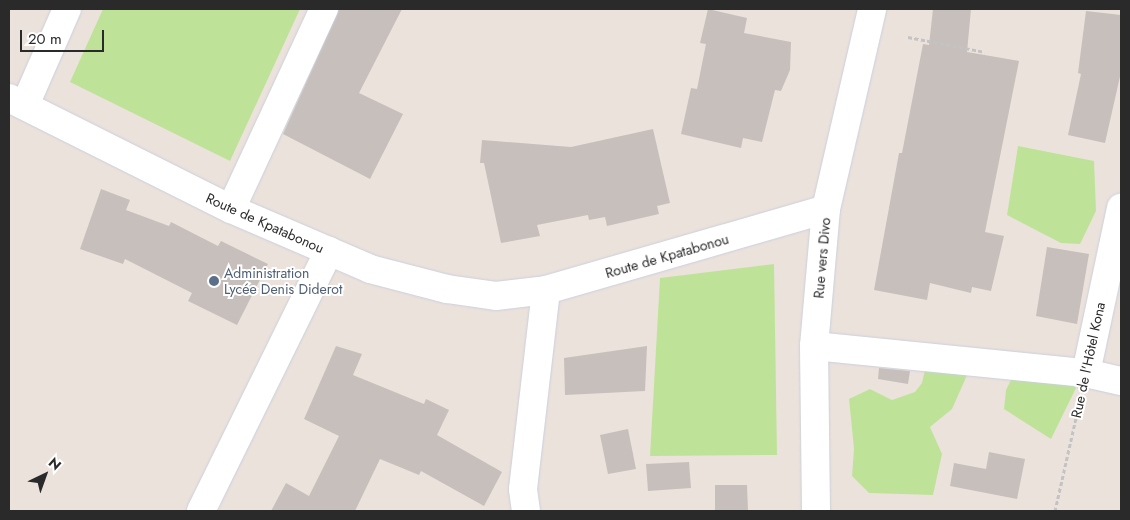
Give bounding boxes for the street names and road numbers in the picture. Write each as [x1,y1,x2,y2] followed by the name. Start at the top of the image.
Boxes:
[203,189,327,257] street label: Route de Kpatabonou
[810,217,834,299] street label: Rue vers Divo
[603,230,731,282] street label: Route de Kpatabonou
[1068,301,1108,419] street label: Rue de l'Hôtel Kona

